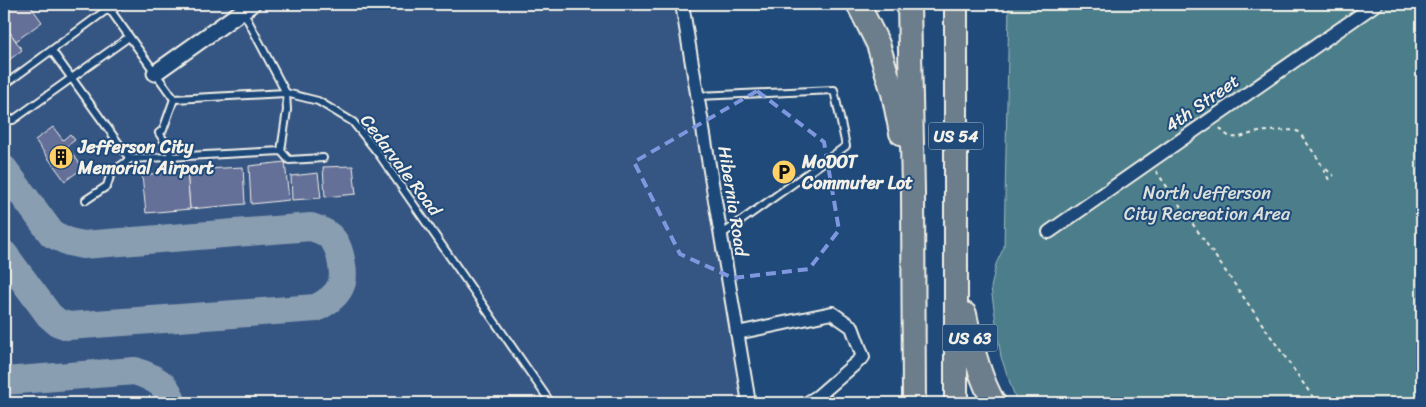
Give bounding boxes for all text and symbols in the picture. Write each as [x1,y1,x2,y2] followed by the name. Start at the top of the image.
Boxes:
[1158,65,1246,141] street label: 4th Street
[352,107,451,224] street label: Cedarvale Road
[928,122,984,150] road number: US 54
[77,131,214,184] place label: Jefferson City Memorial Airport
[48,144,74,170] building icon: Jefferson City Memorial Airport
[708,144,758,260] street label: Hibernia Road
[801,146,913,199] place label: MoDOT Commuter Lot
[771,159,797,185] parking icon: MoDOT Commuter Lot
[1124,177,1291,230] park label: North Jefferson City Recreation Area
[942,324,998,352] road number: US 63

